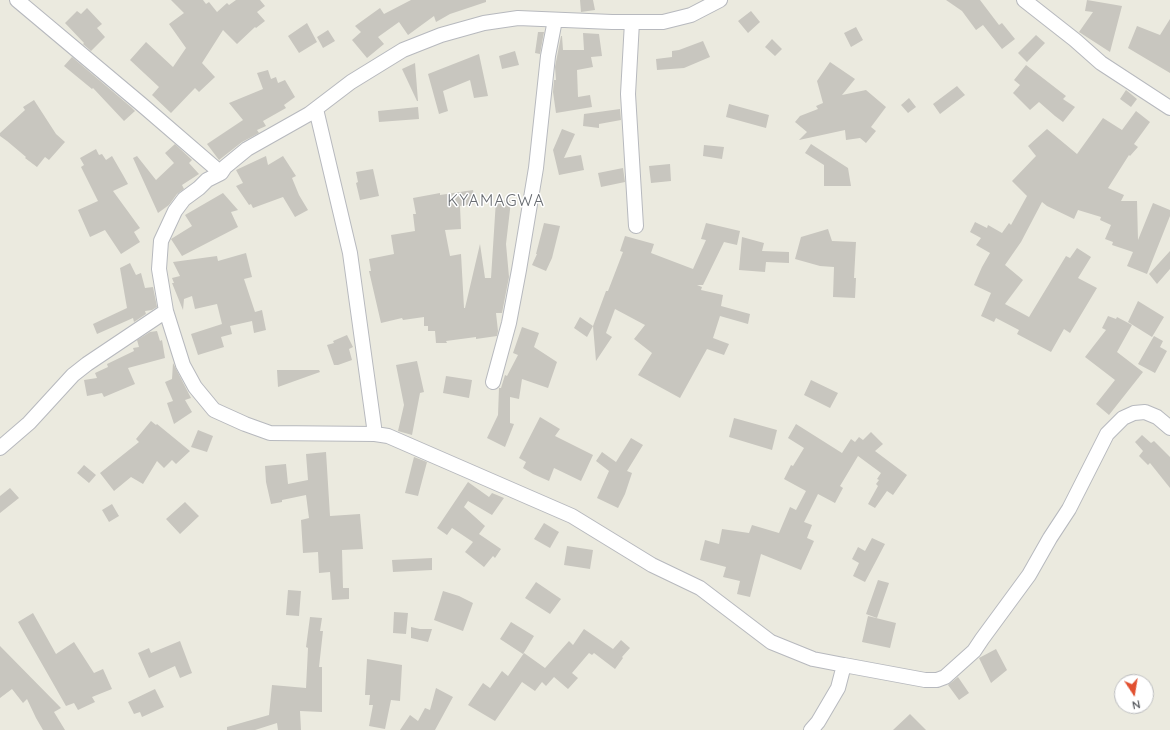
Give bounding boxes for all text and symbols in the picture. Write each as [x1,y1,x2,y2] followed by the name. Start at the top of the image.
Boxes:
[447,191,545,211] district label: KYAMAGWA
[1114,674,1154,714] north arrow
[1131,697,1142,712] text: N

